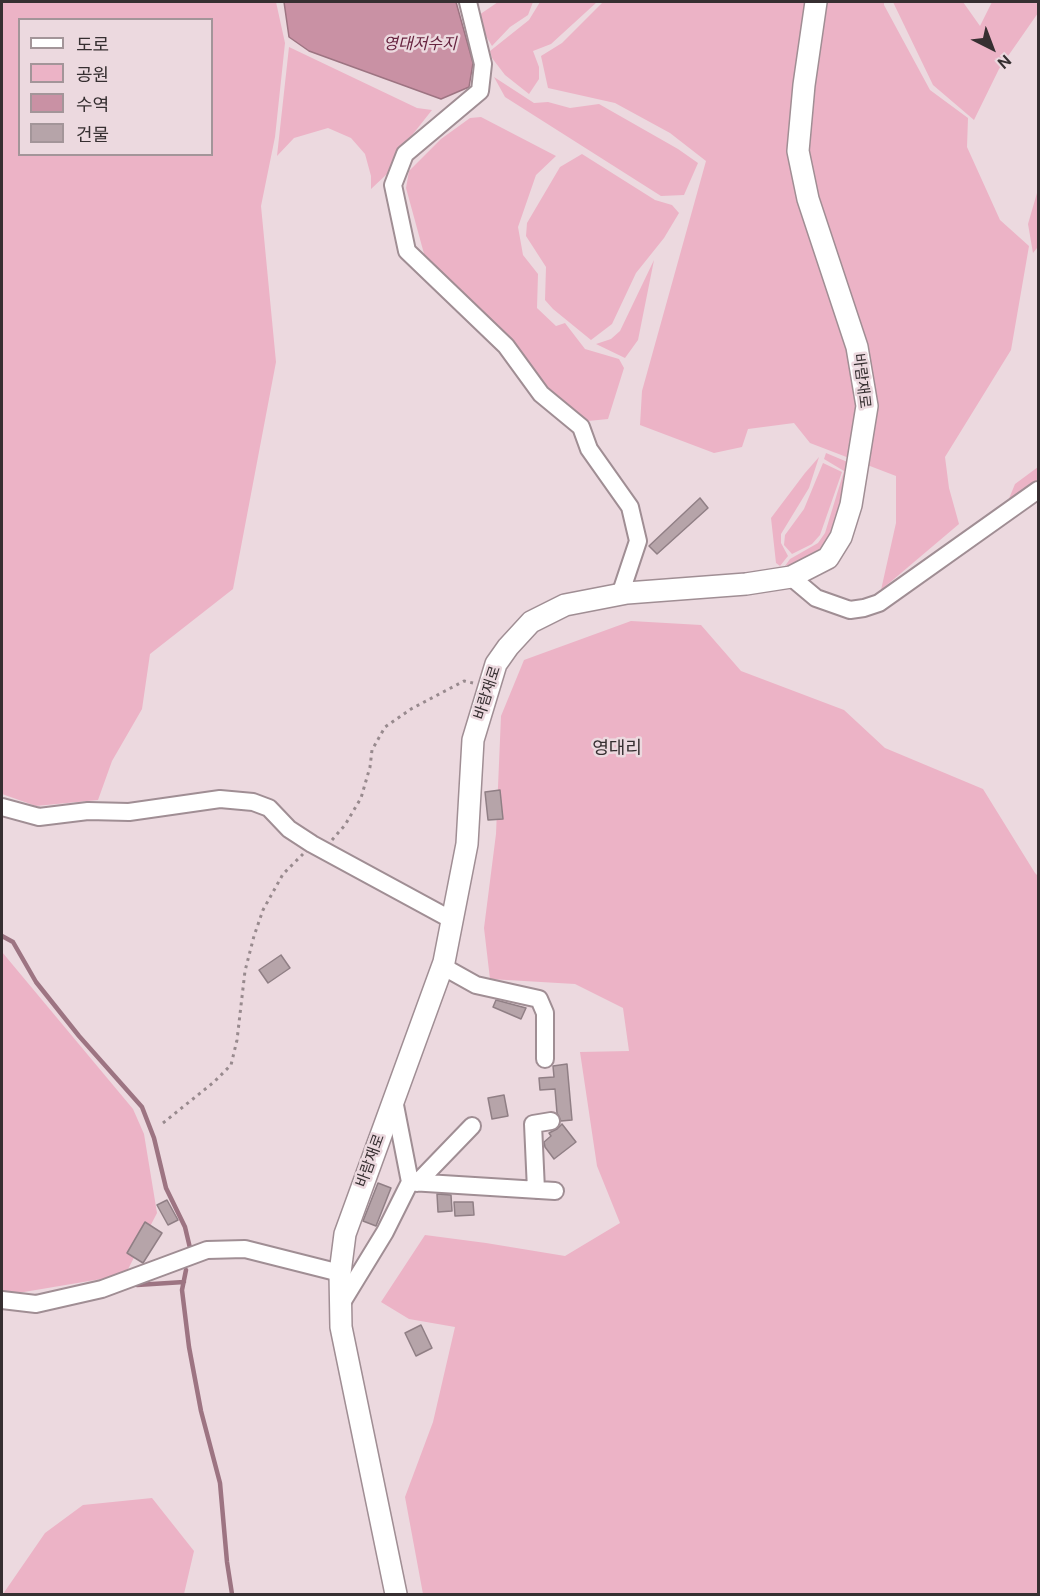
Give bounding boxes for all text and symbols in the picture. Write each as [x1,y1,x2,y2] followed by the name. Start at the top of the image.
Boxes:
[18,18,213,156] legend
[962,18,1022,78] north arrow
[76,33,109,57] text: 도로
[383,35,457,55] water label: 영대저수지
[993,50,1016,73] text: N
[76,63,109,87] text: 공원
[76,93,109,117] text: 수역
[76,123,109,147] text: 건물
[849,353,873,409] street label: 바람재로
[471,664,505,722] street label: 바람재로
[592,738,642,760] district label: 영대리
[353,1132,389,1190] street label: 바람재로

